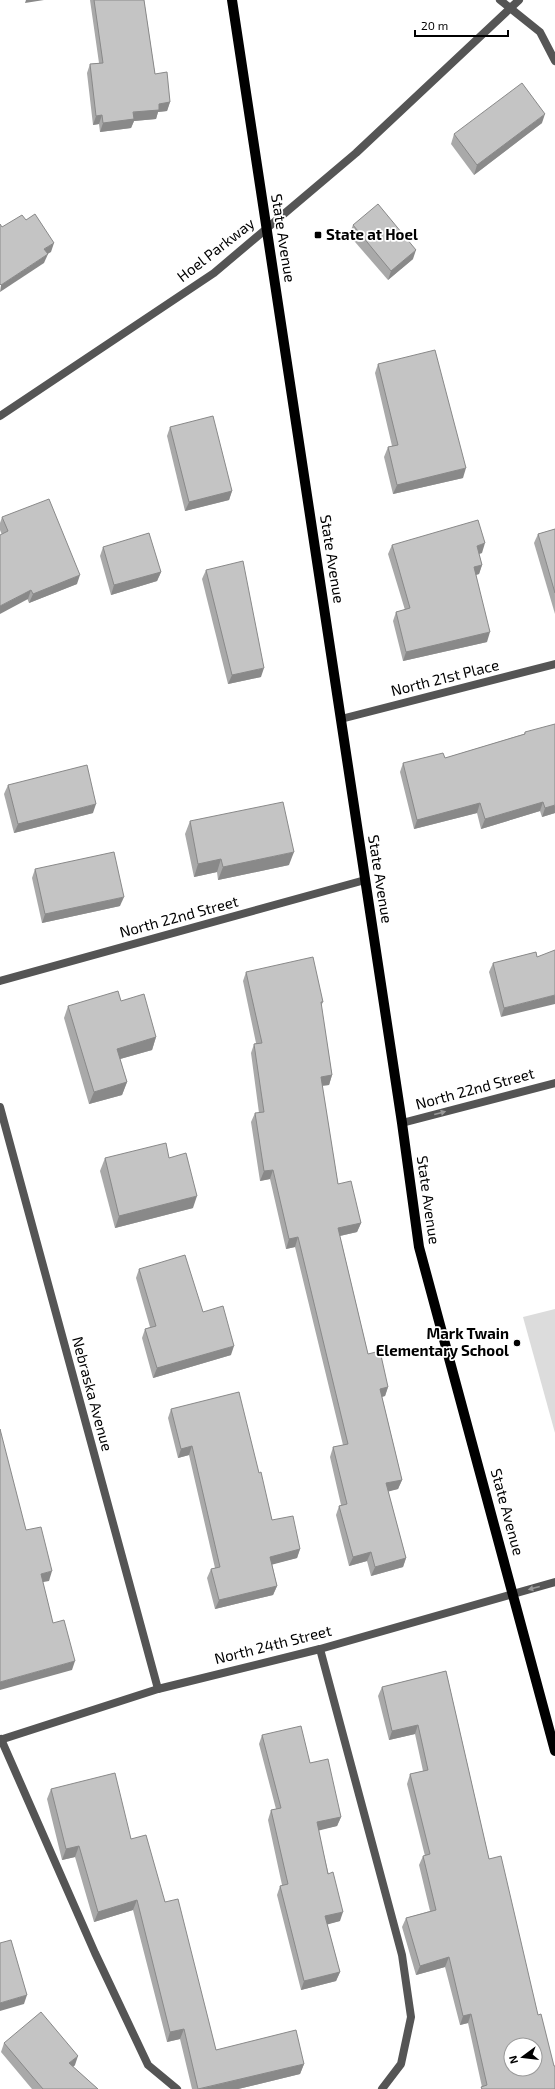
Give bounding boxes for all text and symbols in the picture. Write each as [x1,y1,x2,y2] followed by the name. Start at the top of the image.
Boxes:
[415,12,508,38] scale bar
[421,18,448,32] text: 20 m
[268,192,300,283] street label: State Avenue
[173,213,258,285] street label: Hoel Parkway
[326,225,418,243] place label: State at Hoel
[313,230,323,240] marker: State at Hoel
[317,513,349,604] street label: State Avenue
[389,655,501,699] street label: North 21st Place
[365,833,397,924] street label: State Avenue
[117,891,240,941] street label: North 22nd Street
[413,1063,536,1113] street label: North 22nd Street
[434,1109,446,1115] one-way arrow
[414,1154,444,1245] street label: State Avenue
[376,1324,509,1360] place label: Mark Twain Elementary School
[69,1334,117,1453] street label: Nebraska Avenue
[512,1338,522,1348] marker: Mark Twain Elementary School
[488,1466,528,1557] street label: State Avenue
[528,1585,540,1591] one-way arrow
[212,1621,333,1667] street label: North 24th Street
[503,2037,543,2077] north arrow
[506,2054,520,2065] text: N

